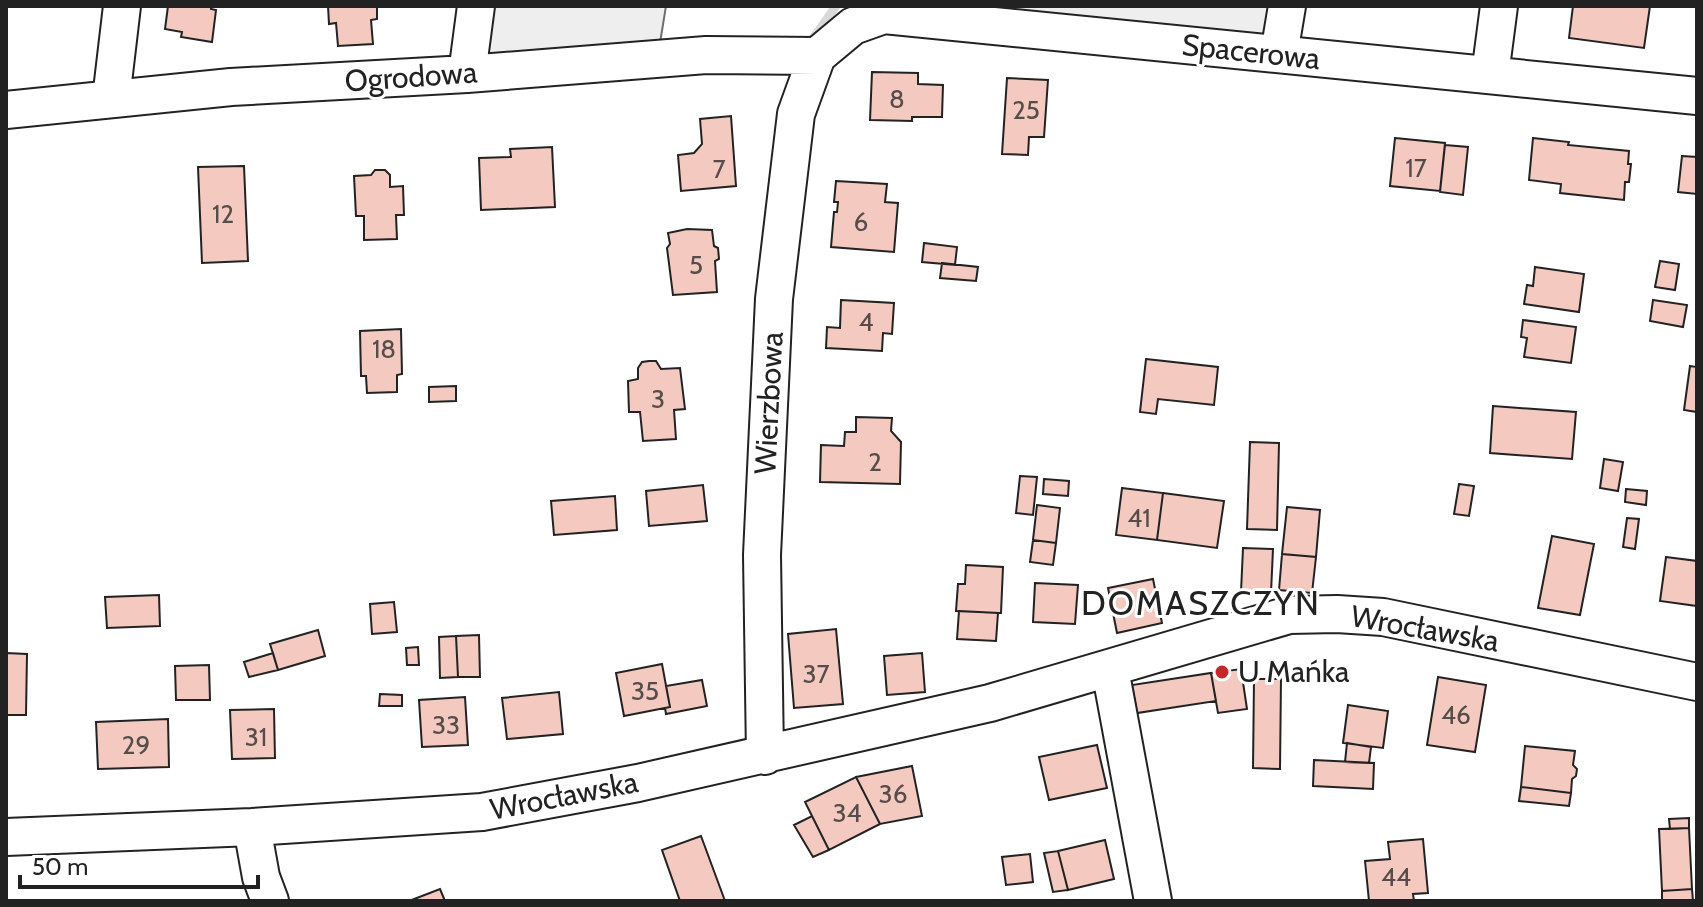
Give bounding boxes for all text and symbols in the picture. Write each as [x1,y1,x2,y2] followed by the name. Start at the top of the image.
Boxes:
[1180,26,1323,77] street label: Spacerowa
[344,53,479,100] street label: Ogrodowa
[889,83,905,115] house number: 8
[1012,94,1040,126] house number: 25
[1405,152,1427,184] house number: 17
[712,153,726,185] house number: 7
[212,198,234,230] house number: 12
[854,206,868,238] house number: 6
[689,249,703,281] house number: 5
[858,306,874,338] house number: 4
[746,330,791,475] street label: Wierzbowa
[372,333,396,365] house number: 18
[651,383,665,415] house number: 3
[868,446,882,478] house number: 2
[1127,502,1151,534] house number: 41
[1081,582,1321,624] district label: DOMASZCZYN
[1348,597,1503,660] street label: Wrocławska
[1238,653,1350,690] place label: U Mańka
[802,658,830,690] house number: 37
[1213,663,1231,681] marker: U Mańka
[631,675,659,707] house number: 35
[1441,699,1471,731] house number: 46
[432,709,460,741] house number: 33
[245,721,267,753] house number: 31
[122,729,150,761] house number: 29
[487,763,641,828] street label: Wrocławska
[879,778,907,810] house number: 36
[832,797,862,829] house number: 34
[20,839,258,889] scale bar
[32,852,88,881] text: 50 m
[1381,861,1411,893] house number: 44

